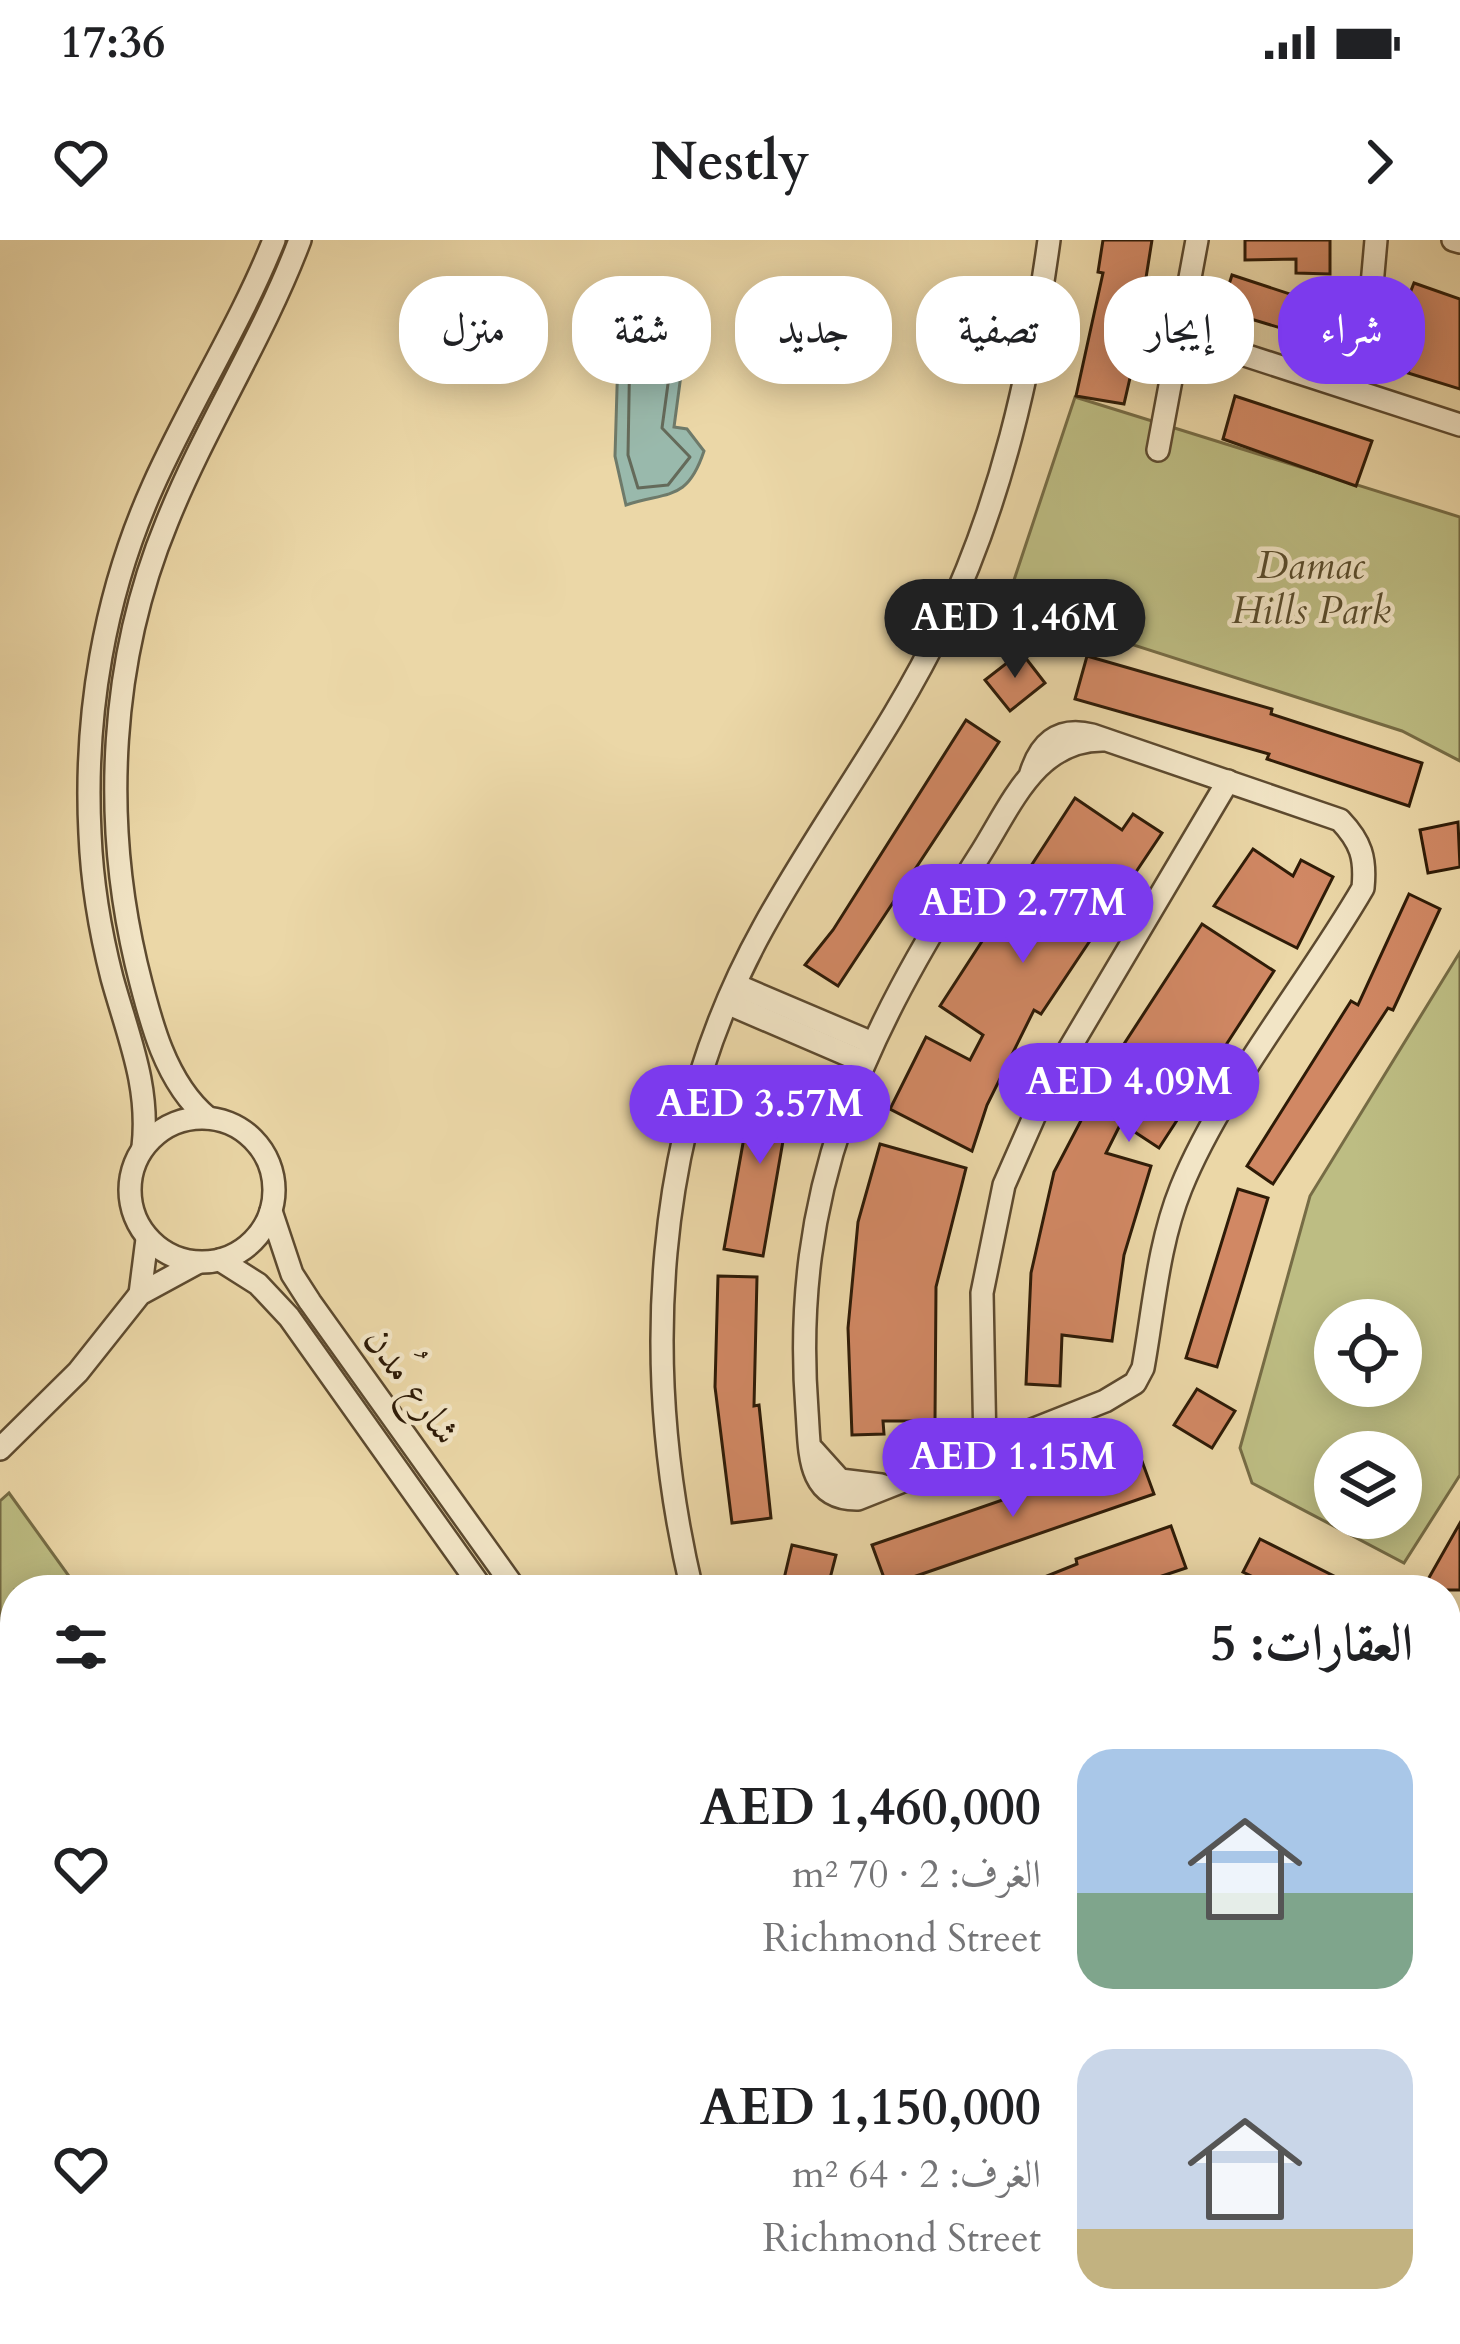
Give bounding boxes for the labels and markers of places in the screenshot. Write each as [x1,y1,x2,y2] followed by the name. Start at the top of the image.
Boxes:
[878,579,1152,681] pin: AED 1.46M
[886,864,1160,966] pin: AED 2.77M
[992,1043,1266,1145] pin: AED 4.09M
[623,1065,897,1167] pin: AED 3.57M
[876,1418,1150,1520] pin: AED 1.15M

